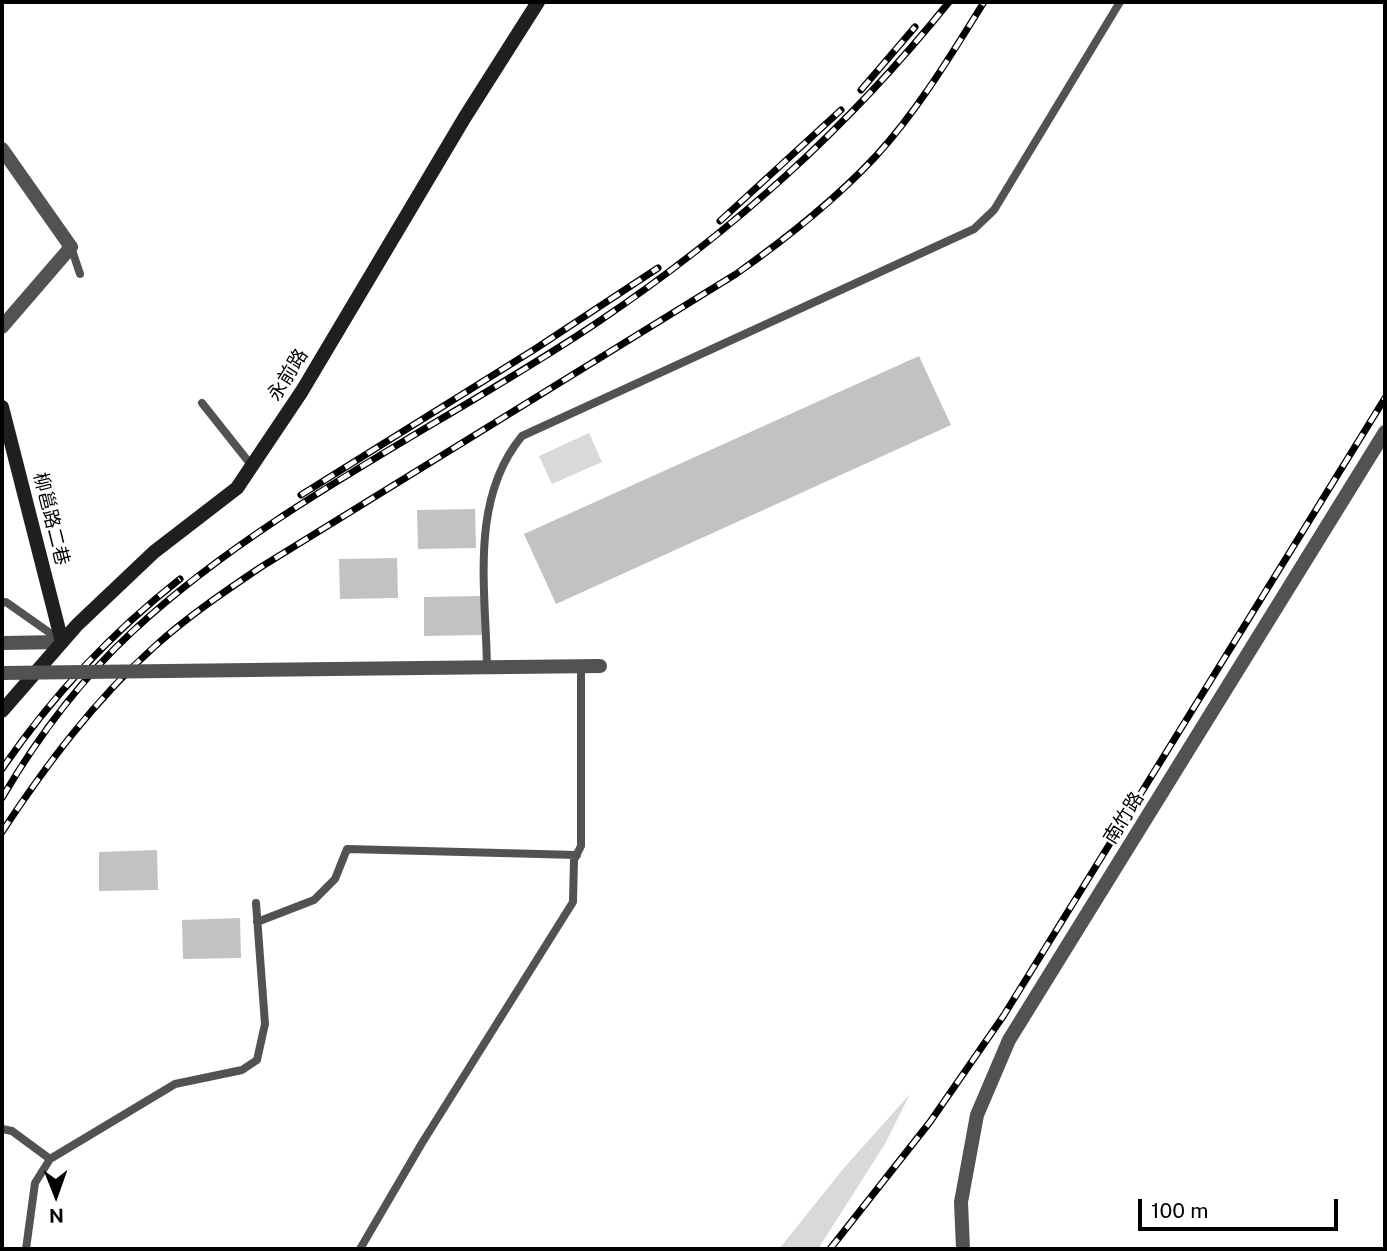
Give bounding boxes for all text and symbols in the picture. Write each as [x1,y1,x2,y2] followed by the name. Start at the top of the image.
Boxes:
[263,345,313,405] street label: 永前路
[28,470,74,568] street label: 柳邕路二巷
[1099,788,1149,848] street label: 南竹路
[21,1160,91,1230] north arrow
[1142,1184,1342,1228] scale bar
[1151,1198,1208,1223] text: 100 m
[49,1205,64,1227] text: N

